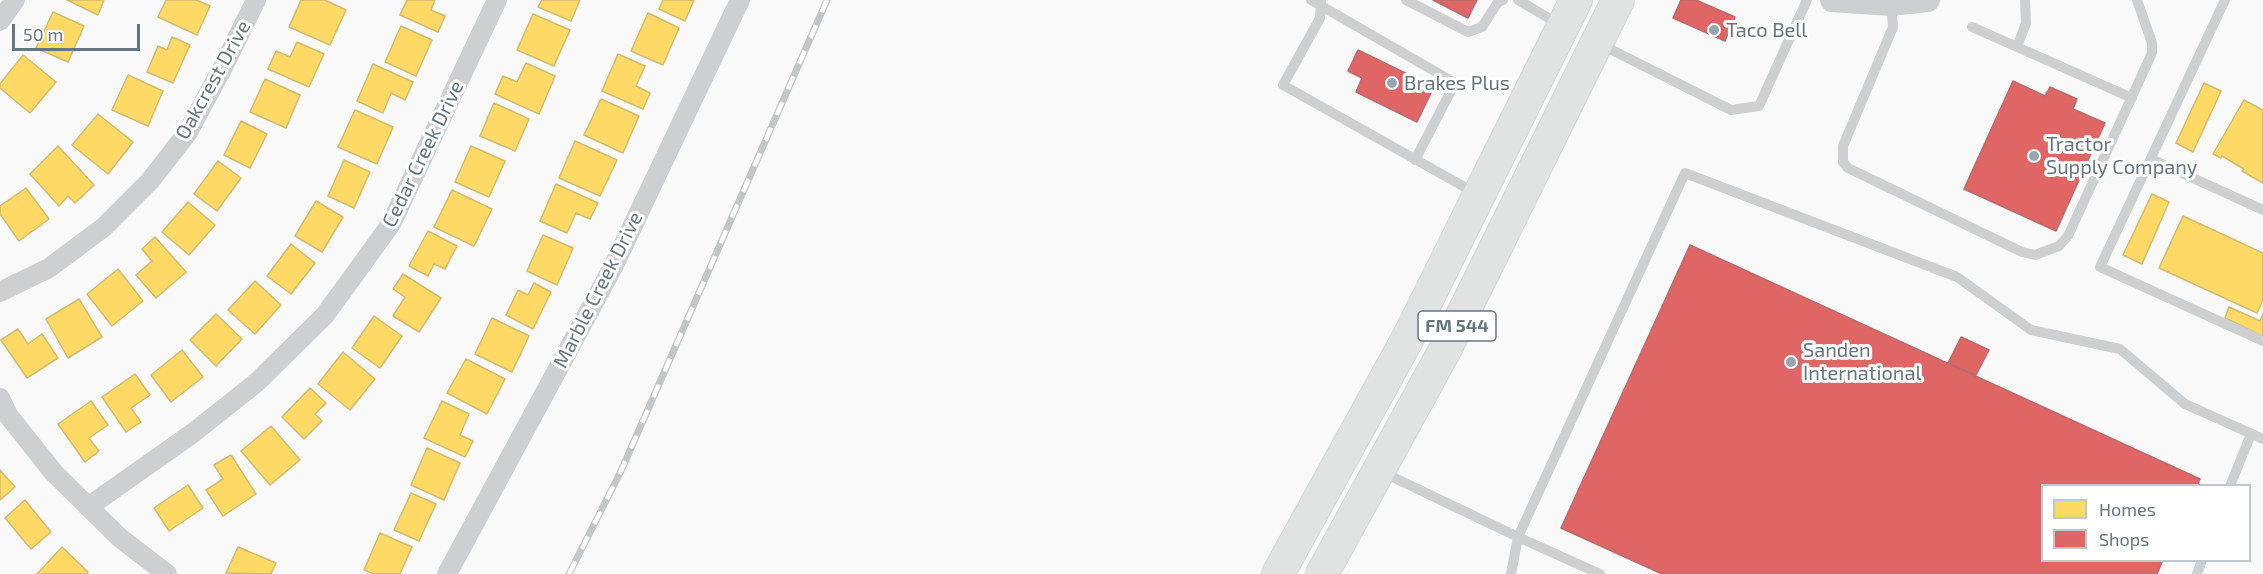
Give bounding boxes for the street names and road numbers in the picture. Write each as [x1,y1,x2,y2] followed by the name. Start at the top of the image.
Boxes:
[170,16,256,144] street label: Oakcrest Drive
[377,77,469,231] street label: Cedar Creek Drive
[548,208,648,372] street label: Marble Creek Drive
[1418,311,1496,341] road number: FM 544

